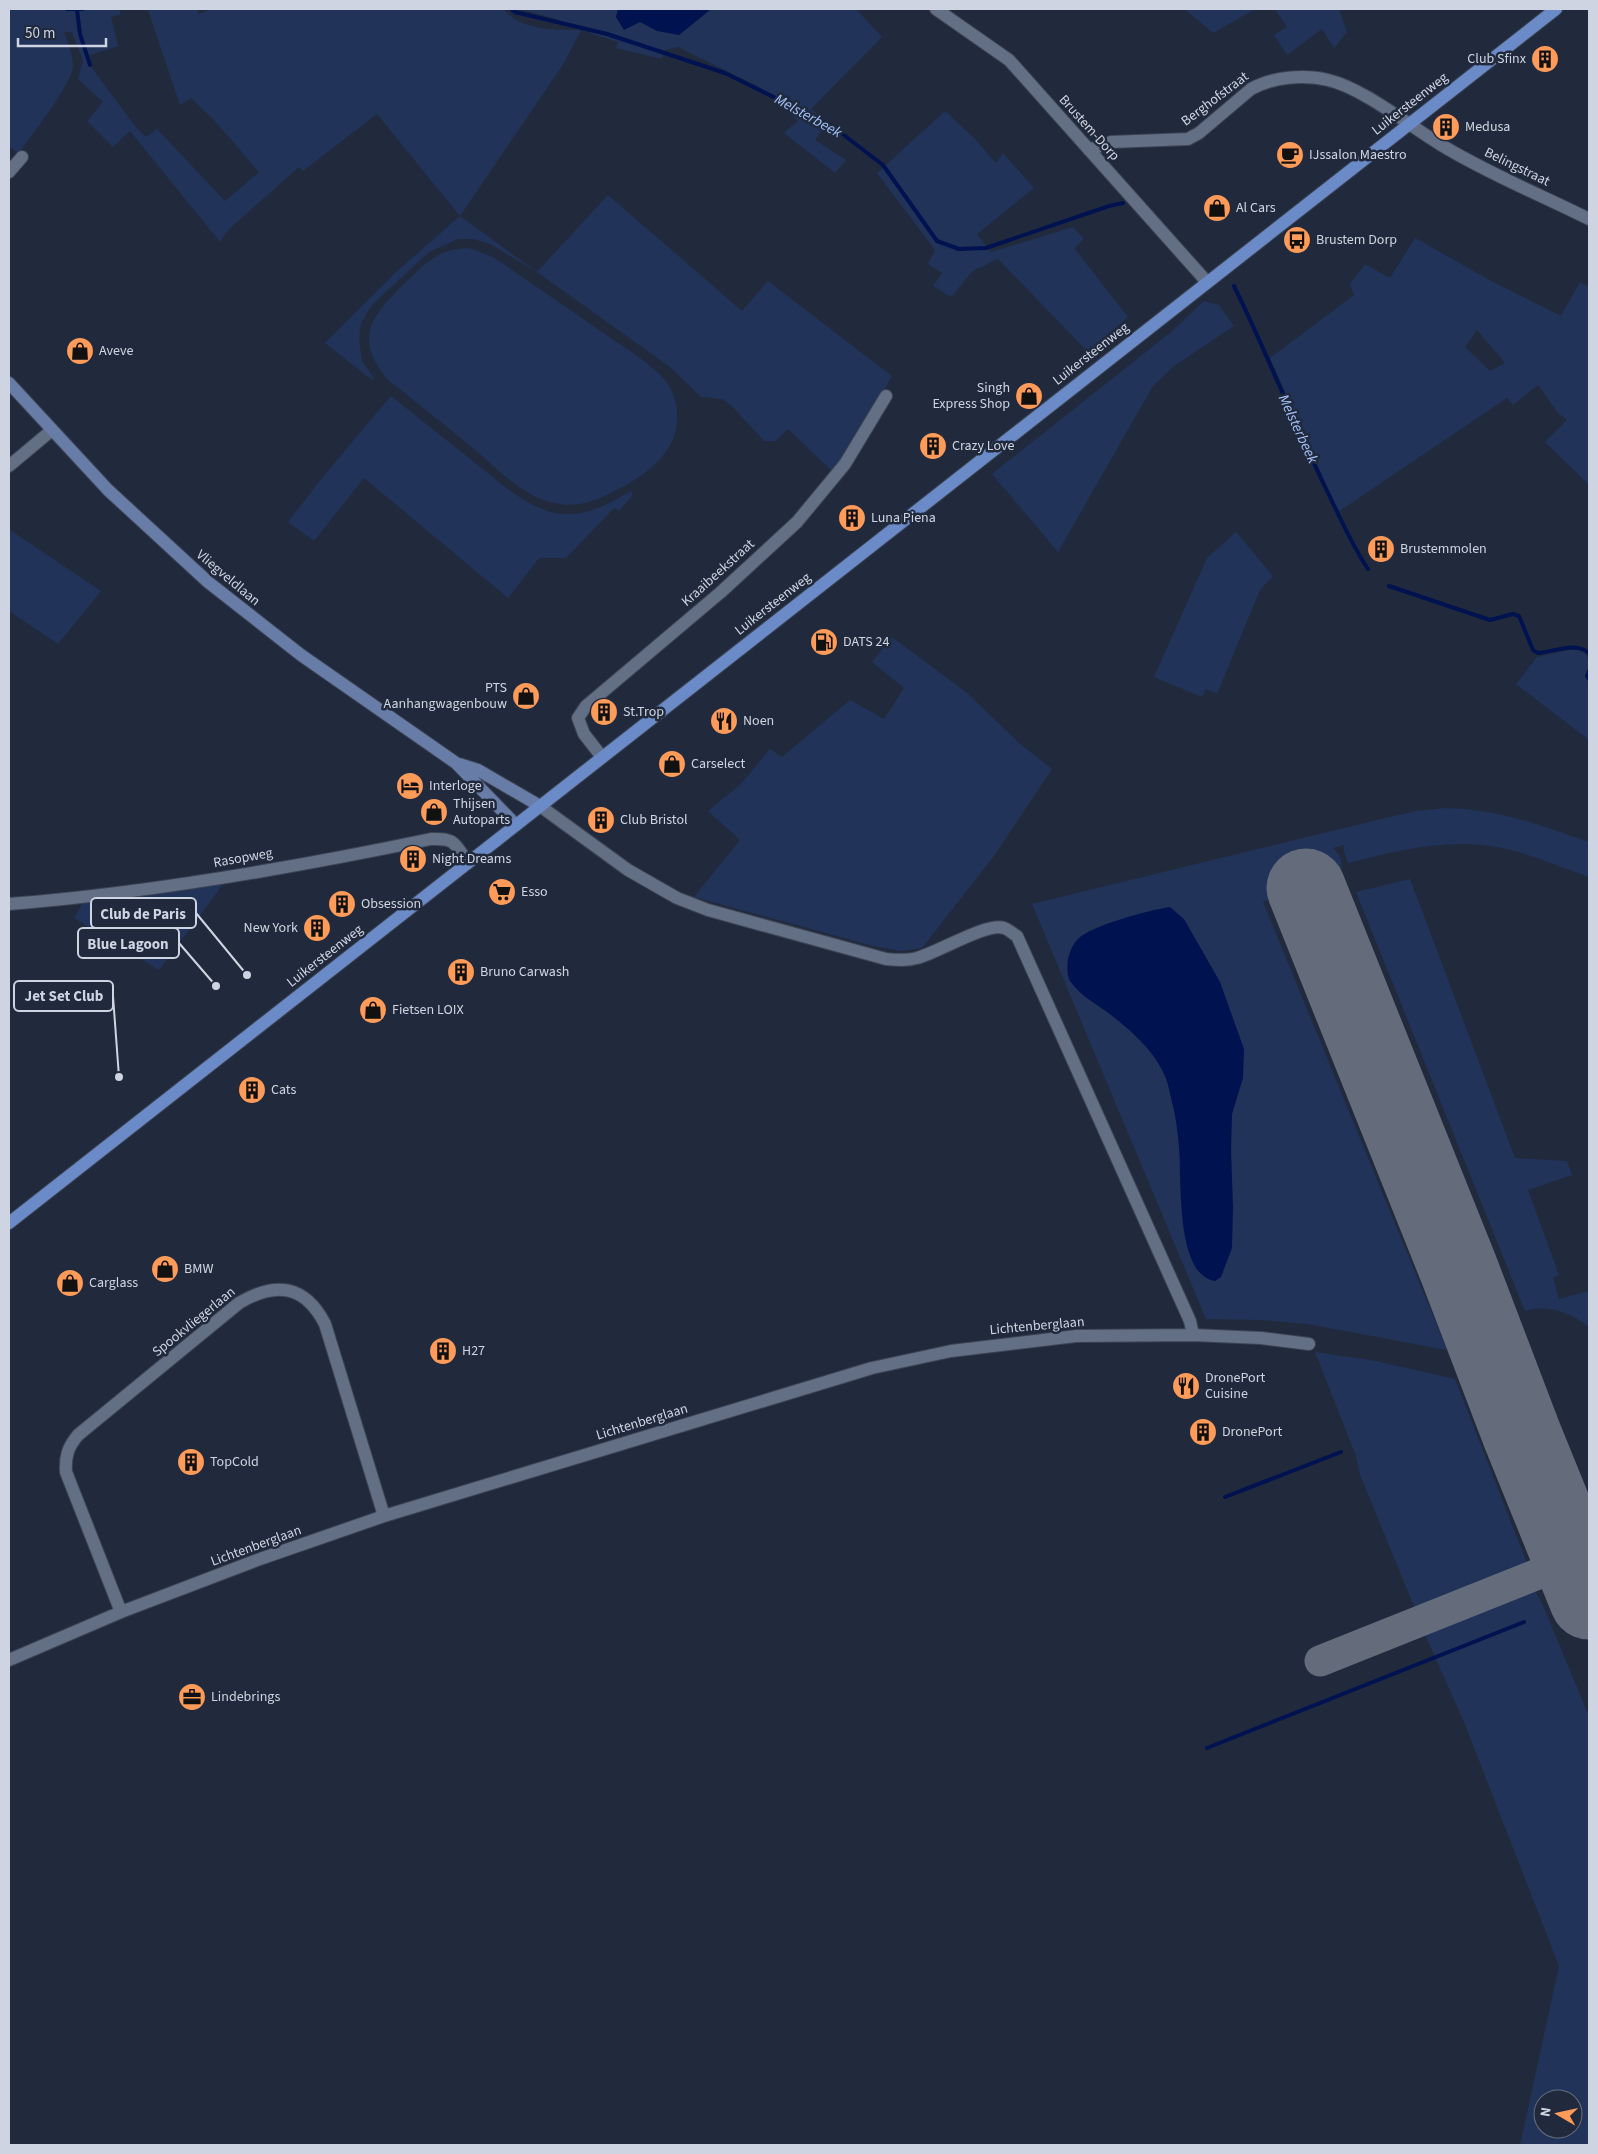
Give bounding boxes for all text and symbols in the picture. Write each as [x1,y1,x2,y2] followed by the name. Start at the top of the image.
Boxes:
[18,15,105,47] scale bar
[25,23,55,44] text: 50 m
[1530,44,1560,74] building icon: Club Sfinx
[1467,49,1527,69] place label: Club Sfinx
[1177,67,1253,131] street label: Berghofstraat
[1368,68,1452,140] street label: Luikersteenweg
[770,89,846,144] water label: Melsterbeek
[1054,91,1124,166] street label: Brustem-Dorp
[1431,112,1461,142] building icon: Medusa
[1465,117,1510,137] place label: Medusa
[1275,140,1305,170] cafe icon: IJssalon Maestro
[1481,143,1553,192] street label: Belingstraat
[1309,145,1407,165] place label: IJssalon Maestro
[1202,193,1232,223] shop icon: Al Cars
[1236,198,1276,218] place label: Al Cars
[1282,225,1312,255] bus stop icon: Brustem Dorp
[1316,230,1397,250] place label: Brustem Dorp
[1049,318,1133,390] street label: Luikersteenweg
[65,336,95,366] shop icon: Aveve
[99,341,133,361] place label: Aveve
[932,378,1010,414] place label: Singh Express Shop
[1014,381,1044,411] shop icon: Singh Express Shop
[1273,391,1324,468] water label: Melsterbeek
[918,431,948,461] building icon: Crazy Love
[952,436,1014,456] place label: Crazy Love
[837,503,867,533] building icon: Luna Piena
[871,508,936,528] place label: Luna Piena
[1366,534,1396,564] building icon: Brustemmolen
[677,535,759,611] street label: Kraaibeekstraat
[1400,539,1487,559] place label: Brustemmolen
[192,545,264,611] street label: Vliegveldlaan
[731,568,815,640] street label: Luikersteenweg
[809,627,839,657] fuel station icon: DATS 24
[843,632,889,652] place label: DATS 24
[384,678,507,714] place label: PTS Aanhangwagenbouw
[511,681,541,711] shop icon: PTS Aanhangwagenbouw
[589,697,619,727] building icon: St.Trop
[623,702,664,722] place label: St.Trop
[709,706,739,736] restaurant icon: Noen
[743,711,774,731] place label: Noen
[657,749,687,779] shop icon: Carselect
[691,754,745,774] place label: Carselect
[395,771,425,801] hotel icon: Interloge
[429,776,482,796] place label: Interloge
[453,794,510,830] place label: Thijsen Autoparts
[419,797,449,827] shop icon: Thijsen Autoparts
[586,805,616,835] building icon: Club Bristol
[620,810,688,830] place label: Club Bristol
[212,843,274,873] street label: Rasopweg
[398,844,428,874] building icon: Night Dreams
[432,849,511,869] place label: Night Dreams
[487,877,517,907] supermarket icon: Esso
[521,882,548,902] place label: Esso
[327,889,357,919] building icon: Obsession
[361,894,421,914] place label: Obsession
[91,898,196,928] callout: Club de Paris
[100,904,186,925] text: Club de Paris
[302,913,332,943] building icon: New York
[244,918,298,938] place label: New York
[283,920,367,992] street label: Luikersteenweg
[78,928,179,958] callout: Blue Lagoon
[87,934,169,955] text: Blue Lagoon
[446,957,476,987] building icon: Bruno Carwash
[480,962,569,982] place label: Bruno Carwash
[14,981,113,1011] callout: Jet Set Club
[25,986,104,1007] text: Jet Set Club
[358,995,388,1025] shop icon: Fietsen LOIX
[392,1000,464,1020] place label: Fietsen LOIX
[237,1075,267,1105] building icon: Cats
[271,1080,296,1100] place label: Cats
[150,1254,180,1284] shop icon: BMW
[184,1259,213,1279] place label: BMW
[55,1268,85,1298] shop icon: Carglass
[89,1273,138,1293] place label: Carglass
[148,1282,240,1362] street label: Spookvliegerlaan
[989,1312,1085,1340] street label: Lichtenberglaan
[428,1336,458,1366] building icon: H27
[462,1341,485,1361] place label: H27
[1205,1368,1266,1404] place label: DronePort Cuisine
[1171,1371,1201,1401] restaurant icon: DronePort Cuisine
[594,1399,690,1445] street label: Lichtenberglaan
[1188,1417,1218,1447] building icon: DronePort
[1222,1422,1283,1442] place label: DronePort
[176,1447,206,1477] building icon: TopCold
[210,1452,259,1472] place label: TopCold
[208,1520,304,1572] street label: Lichtenberglaan
[177,1682,207,1712] office icon: Lindebrings
[211,1687,280,1707] place label: Lindebrings
[1533,2089,1583,2139] north arrow
[1536,2106,1557,2118] text: N

